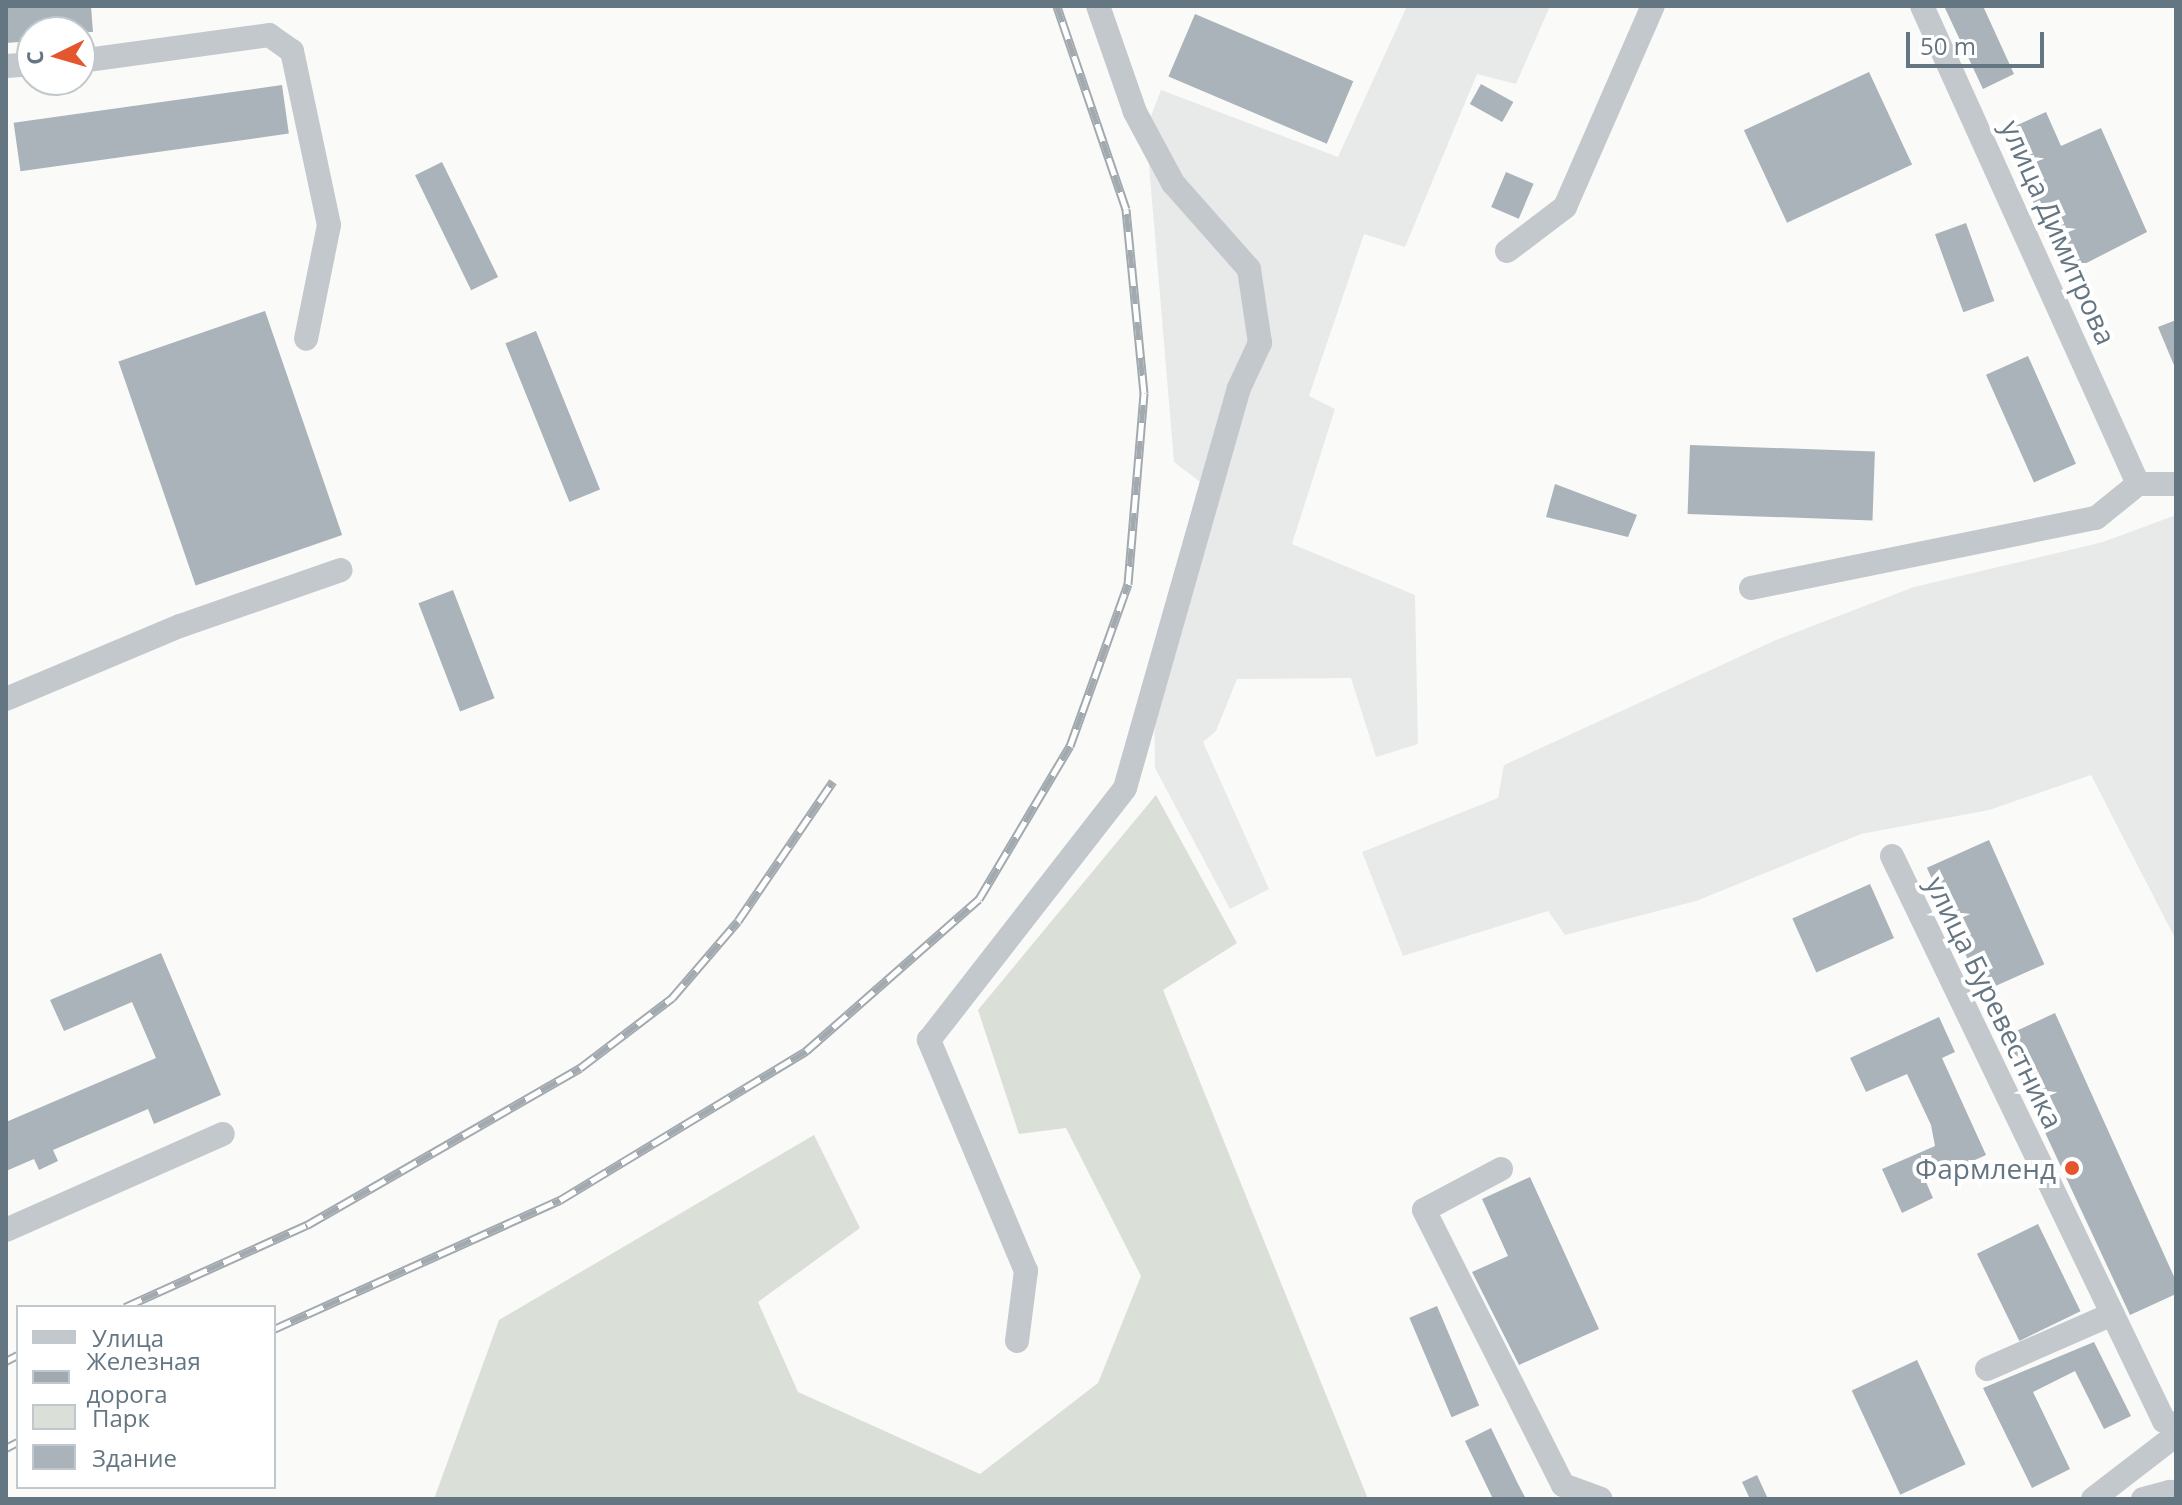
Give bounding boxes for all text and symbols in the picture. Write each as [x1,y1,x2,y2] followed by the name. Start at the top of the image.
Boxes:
[16,16,96,96] north arrow
[1910,16,2048,66] scale bar
[1920,29,1976,62] text: 50 m
[19,50,50,66] text: С
[1994,114,2124,350] street label: улица Димитрова
[1919,871,2071,1133] street label: улица Буревестника
[1915,1151,2056,1185] place label: Фармленд
[2063,1159,2081,1177] marker: Фармленд
[16,1305,276,1489] legend
[92,1321,164,1354] text: Улица
[86,1344,201,1410] text: Железная дорога
[92,1401,150,1434] text: Парк
[92,1441,177,1474] text: Здание

